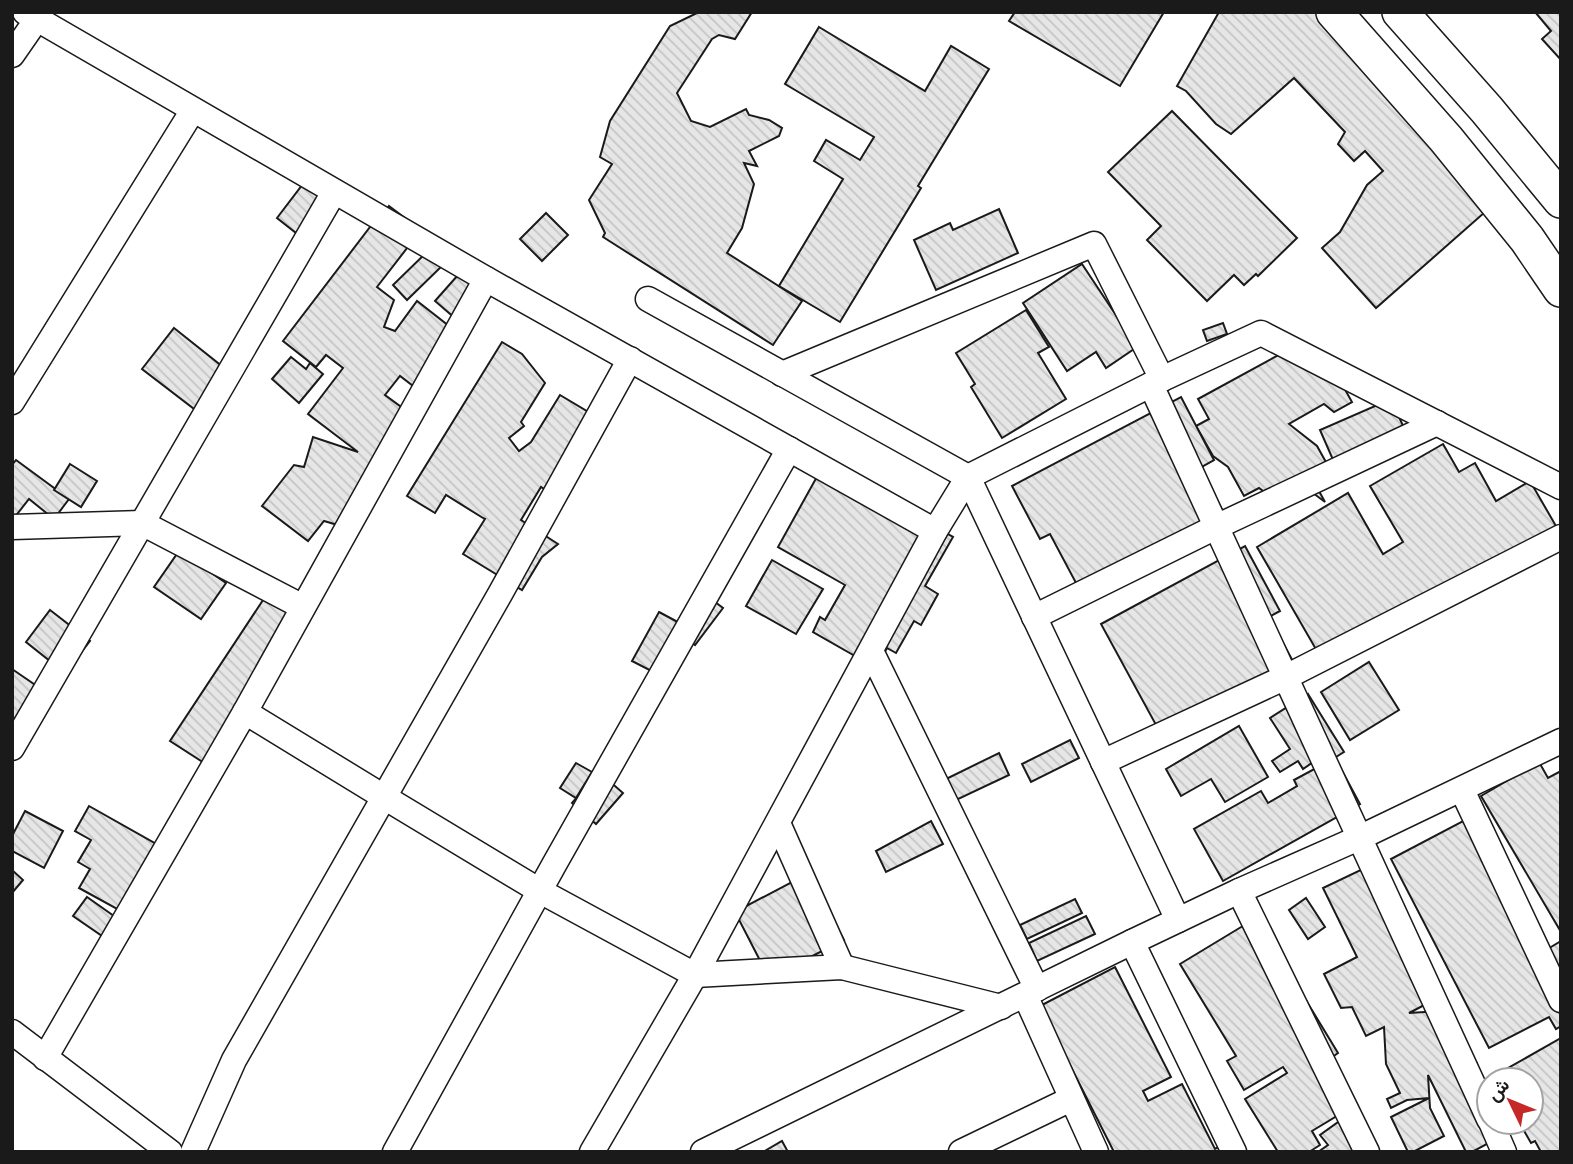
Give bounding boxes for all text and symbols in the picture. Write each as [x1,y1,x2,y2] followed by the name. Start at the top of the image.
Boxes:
[1475,1066,1545,1136] north arrow
[1480,1072,1516,1107] text: ش

